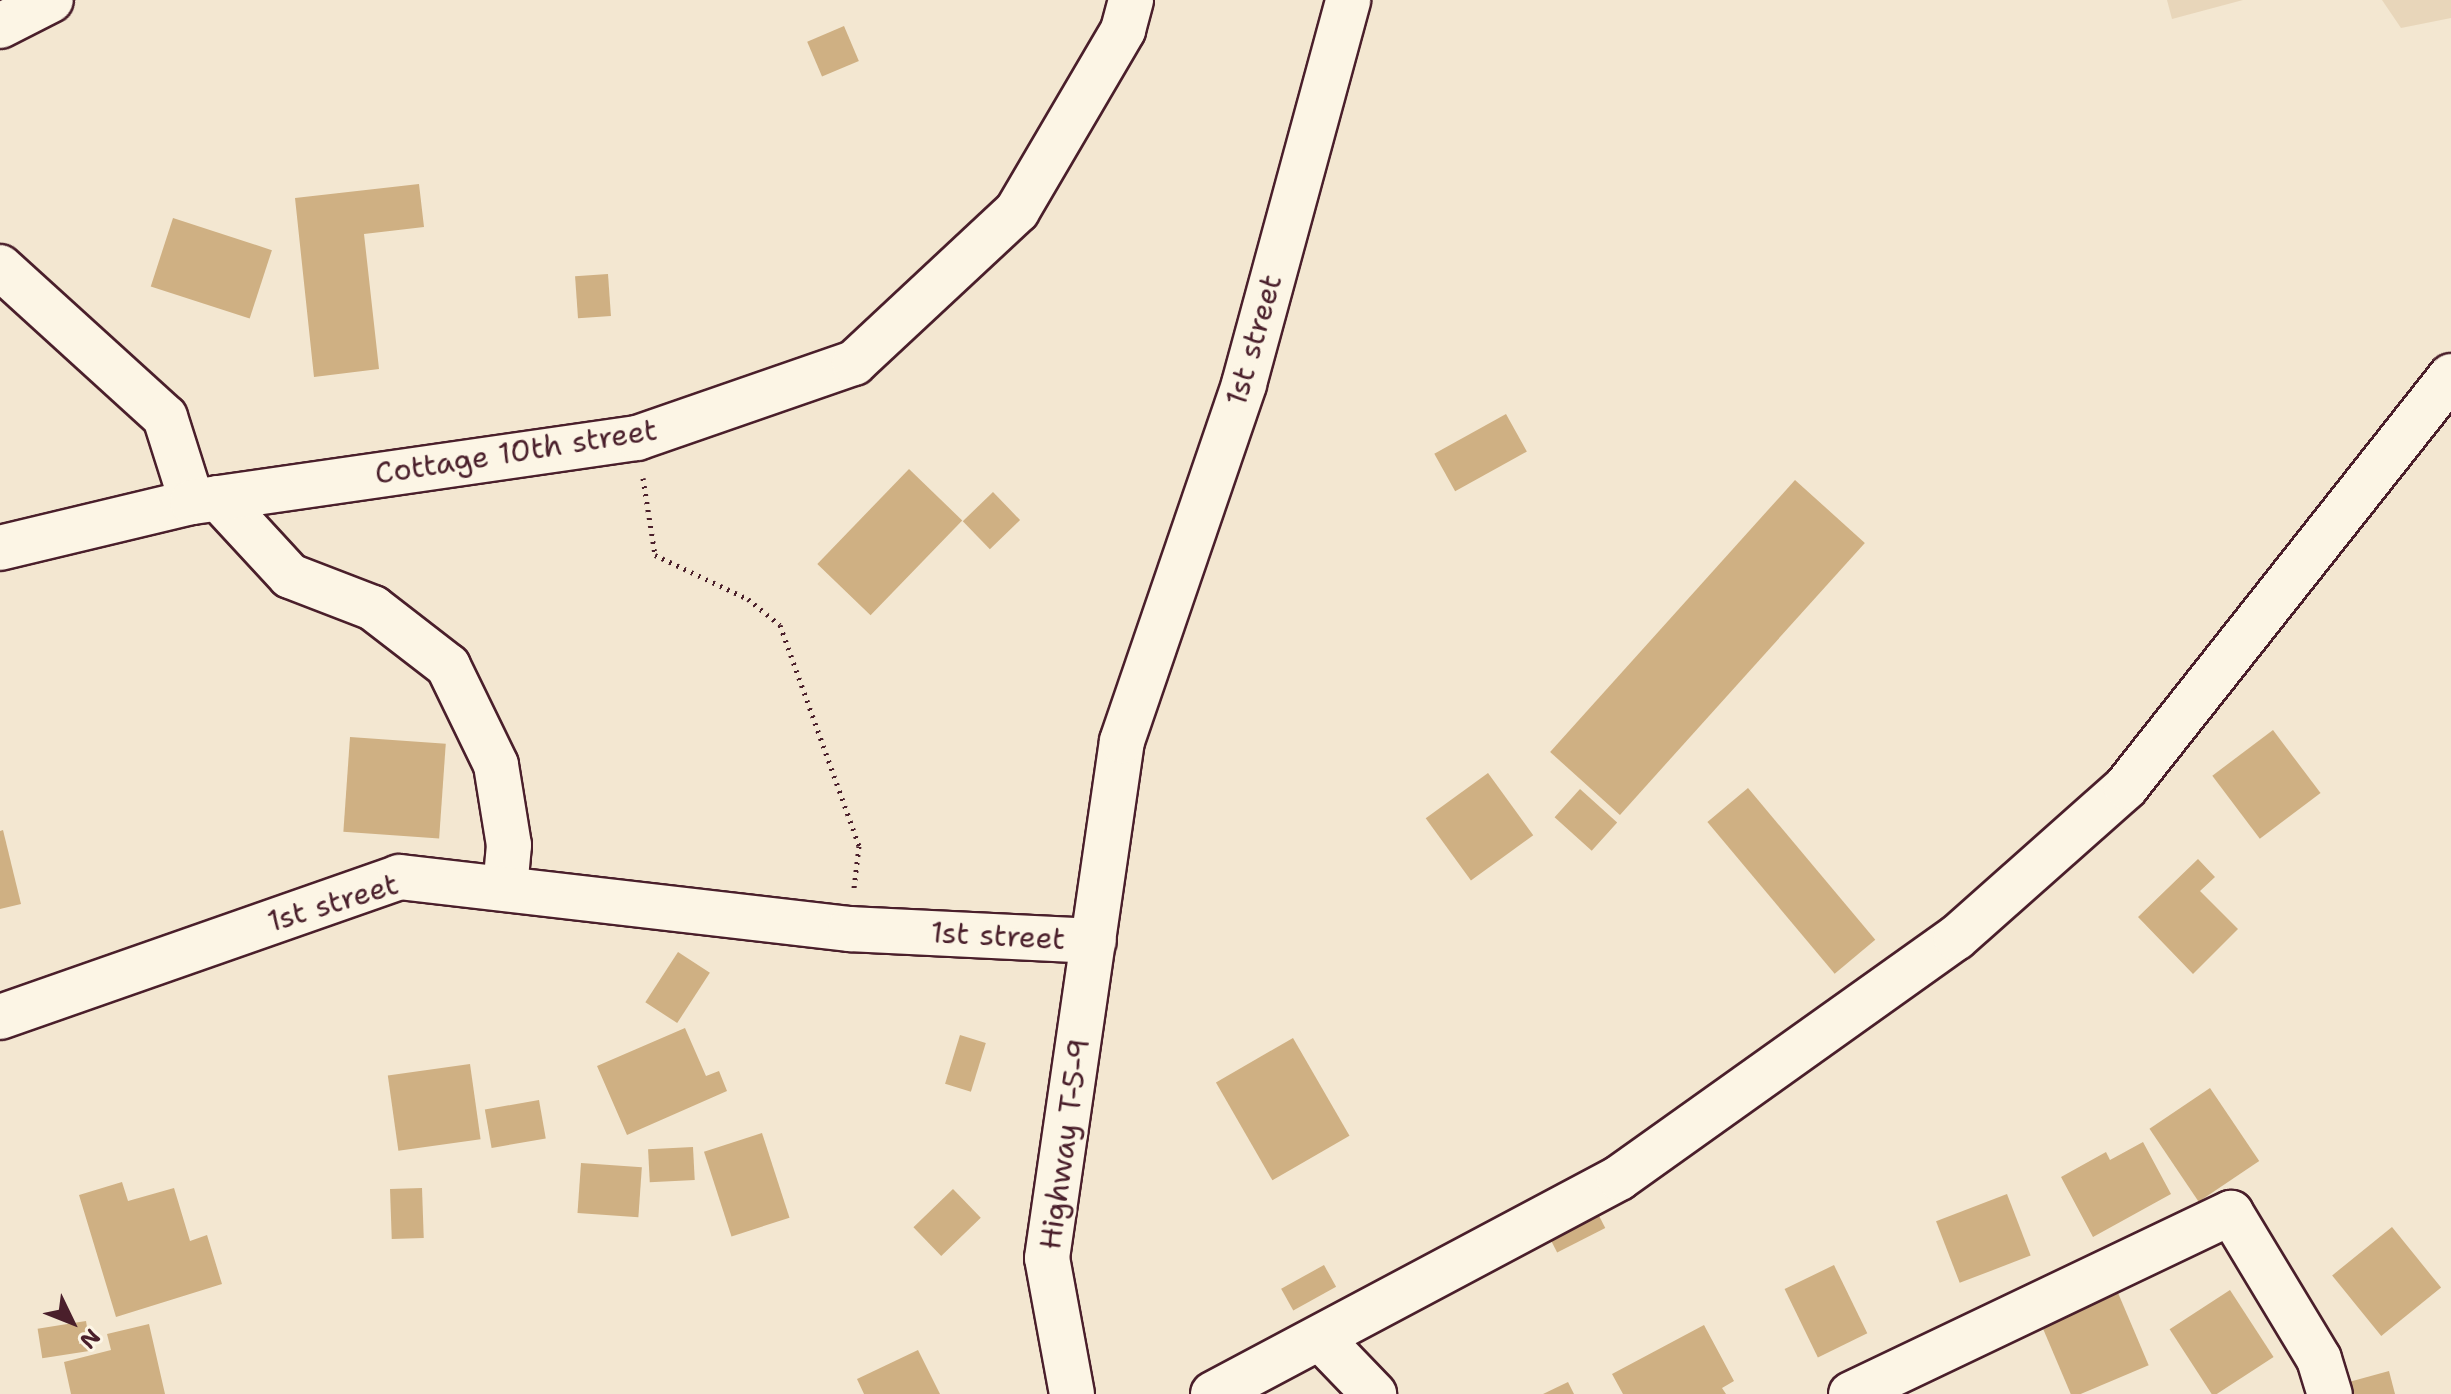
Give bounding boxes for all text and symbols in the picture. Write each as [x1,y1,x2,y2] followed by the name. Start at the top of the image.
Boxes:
[1218,270,1290,410] street label: 1st street
[372,412,660,492] street label: Сottage 10th street
[263,866,403,940] street label: 1st street
[930,914,1066,958] street label: 1st street
[1032,1036,1098,1252] street label: Highway T-5-9
[32,1282,112,1362] north arrow
[73,1322,106,1355] text: N

